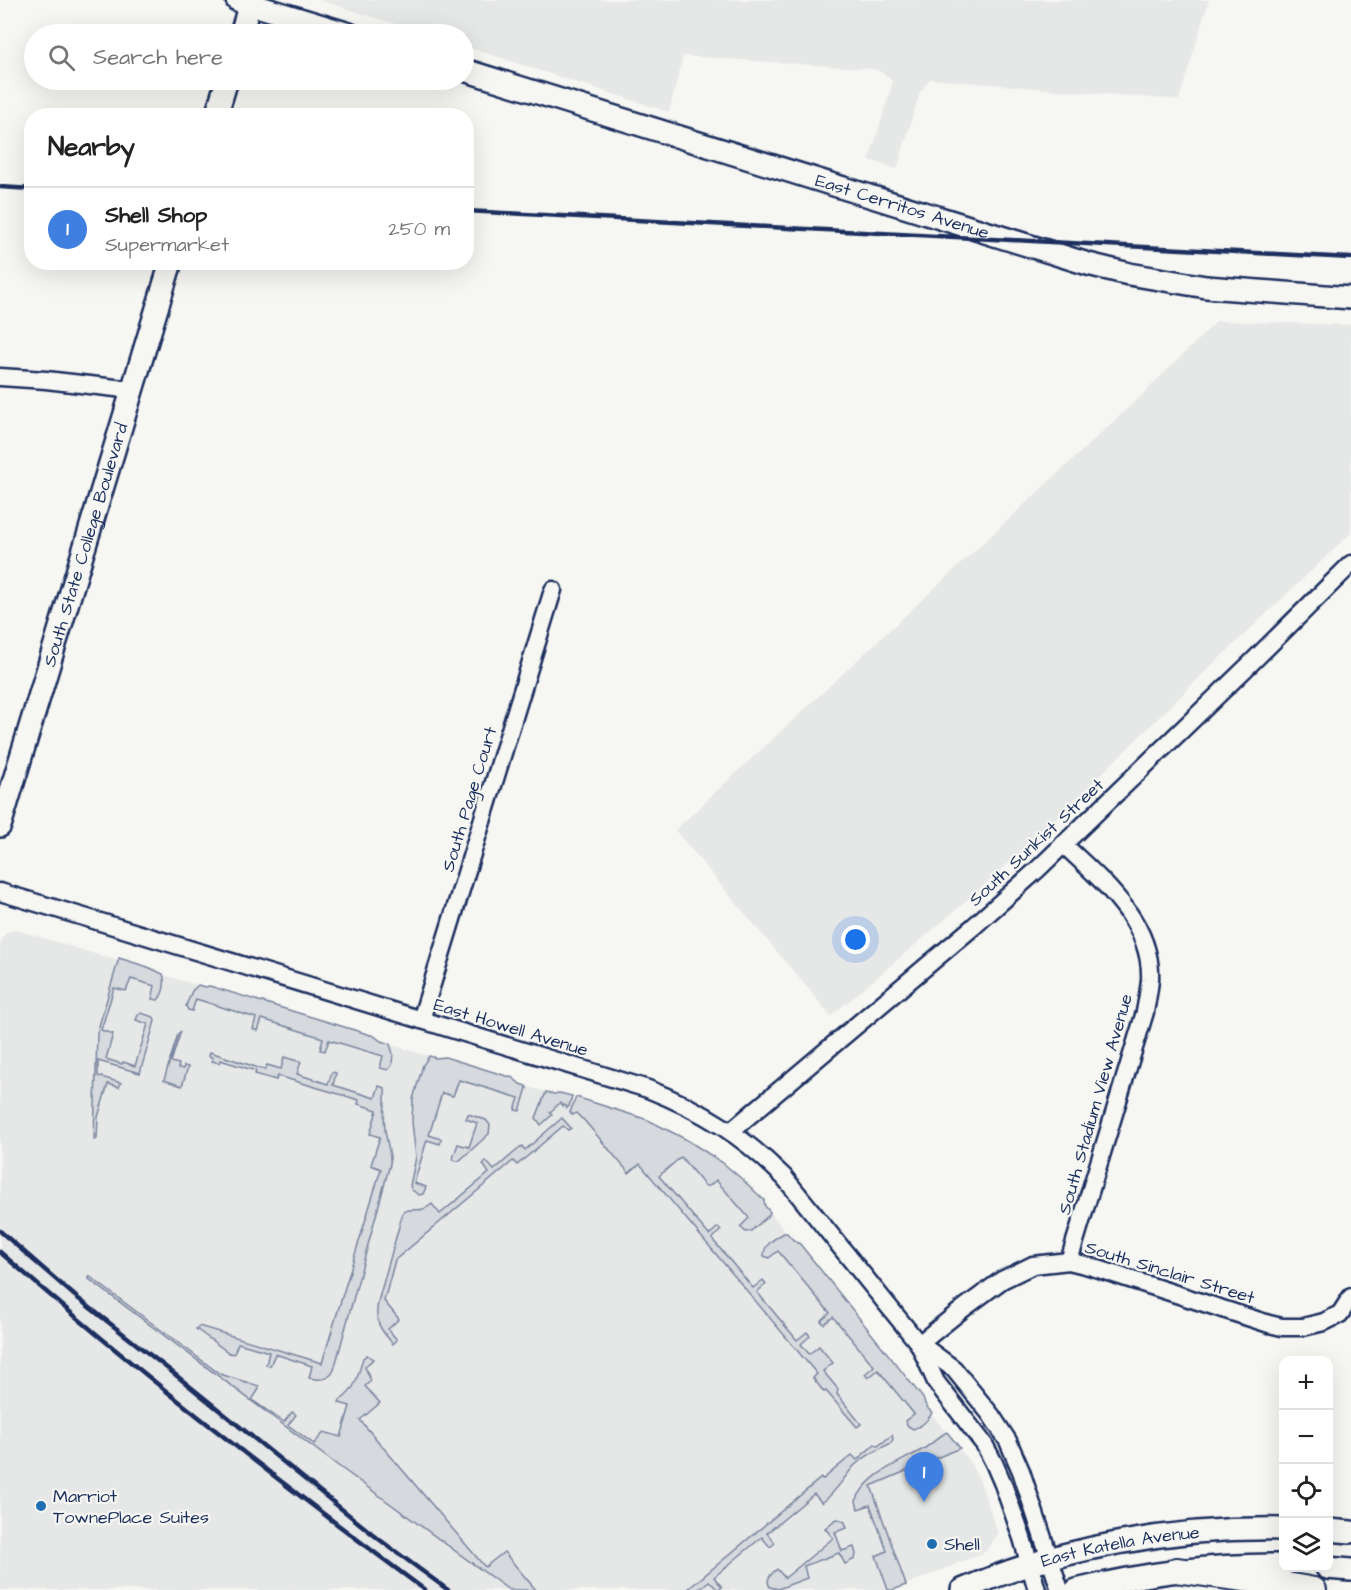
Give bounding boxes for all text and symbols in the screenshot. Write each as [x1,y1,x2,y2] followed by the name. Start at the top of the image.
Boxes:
[24,24,474,90] search box
[45,41,78,74] icon: search
[93,42,223,73] text: Search here
[48,129,135,165] text: Nearby
[812,168,992,246] street label: East Cerritos Avenue
[105,200,207,231] text: Shell Shop
[66,215,69,243] text: 1
[388,215,450,243] text: 250 m
[105,231,229,259] text: Supermarket
[37,420,135,670] street label: South State College Boulevard
[436,723,505,875] street label: South Page Court
[963,772,1110,912] street label: South Sunkist Street
[841,925,870,954] your location
[1052,991,1139,1217] street label: South Stadium View Avenue
[431,992,591,1063] street label: East Howell Avenue
[1082,1235,1258,1310] street label: South Sinclair Street
[1279,1356,1333,1572] map controls
[1279,1356,1333,1410] button: +
[1279,1410,1333,1464] button: −
[904,1452,944,1502] pin: 1
[1279,1464,1333,1518] button: locate
[53,1484,209,1530] place label: Marriot TownePlace Suites
[34,1499,48,1513] marker: Marriot TownePlace Suites
[1279,1518,1333,1572] button: layers
[1038,1520,1201,1574] street label: East Katella Avenue
[944,1532,980,1557] place label: Shell
[925,1537,939,1551] marker: Shell

